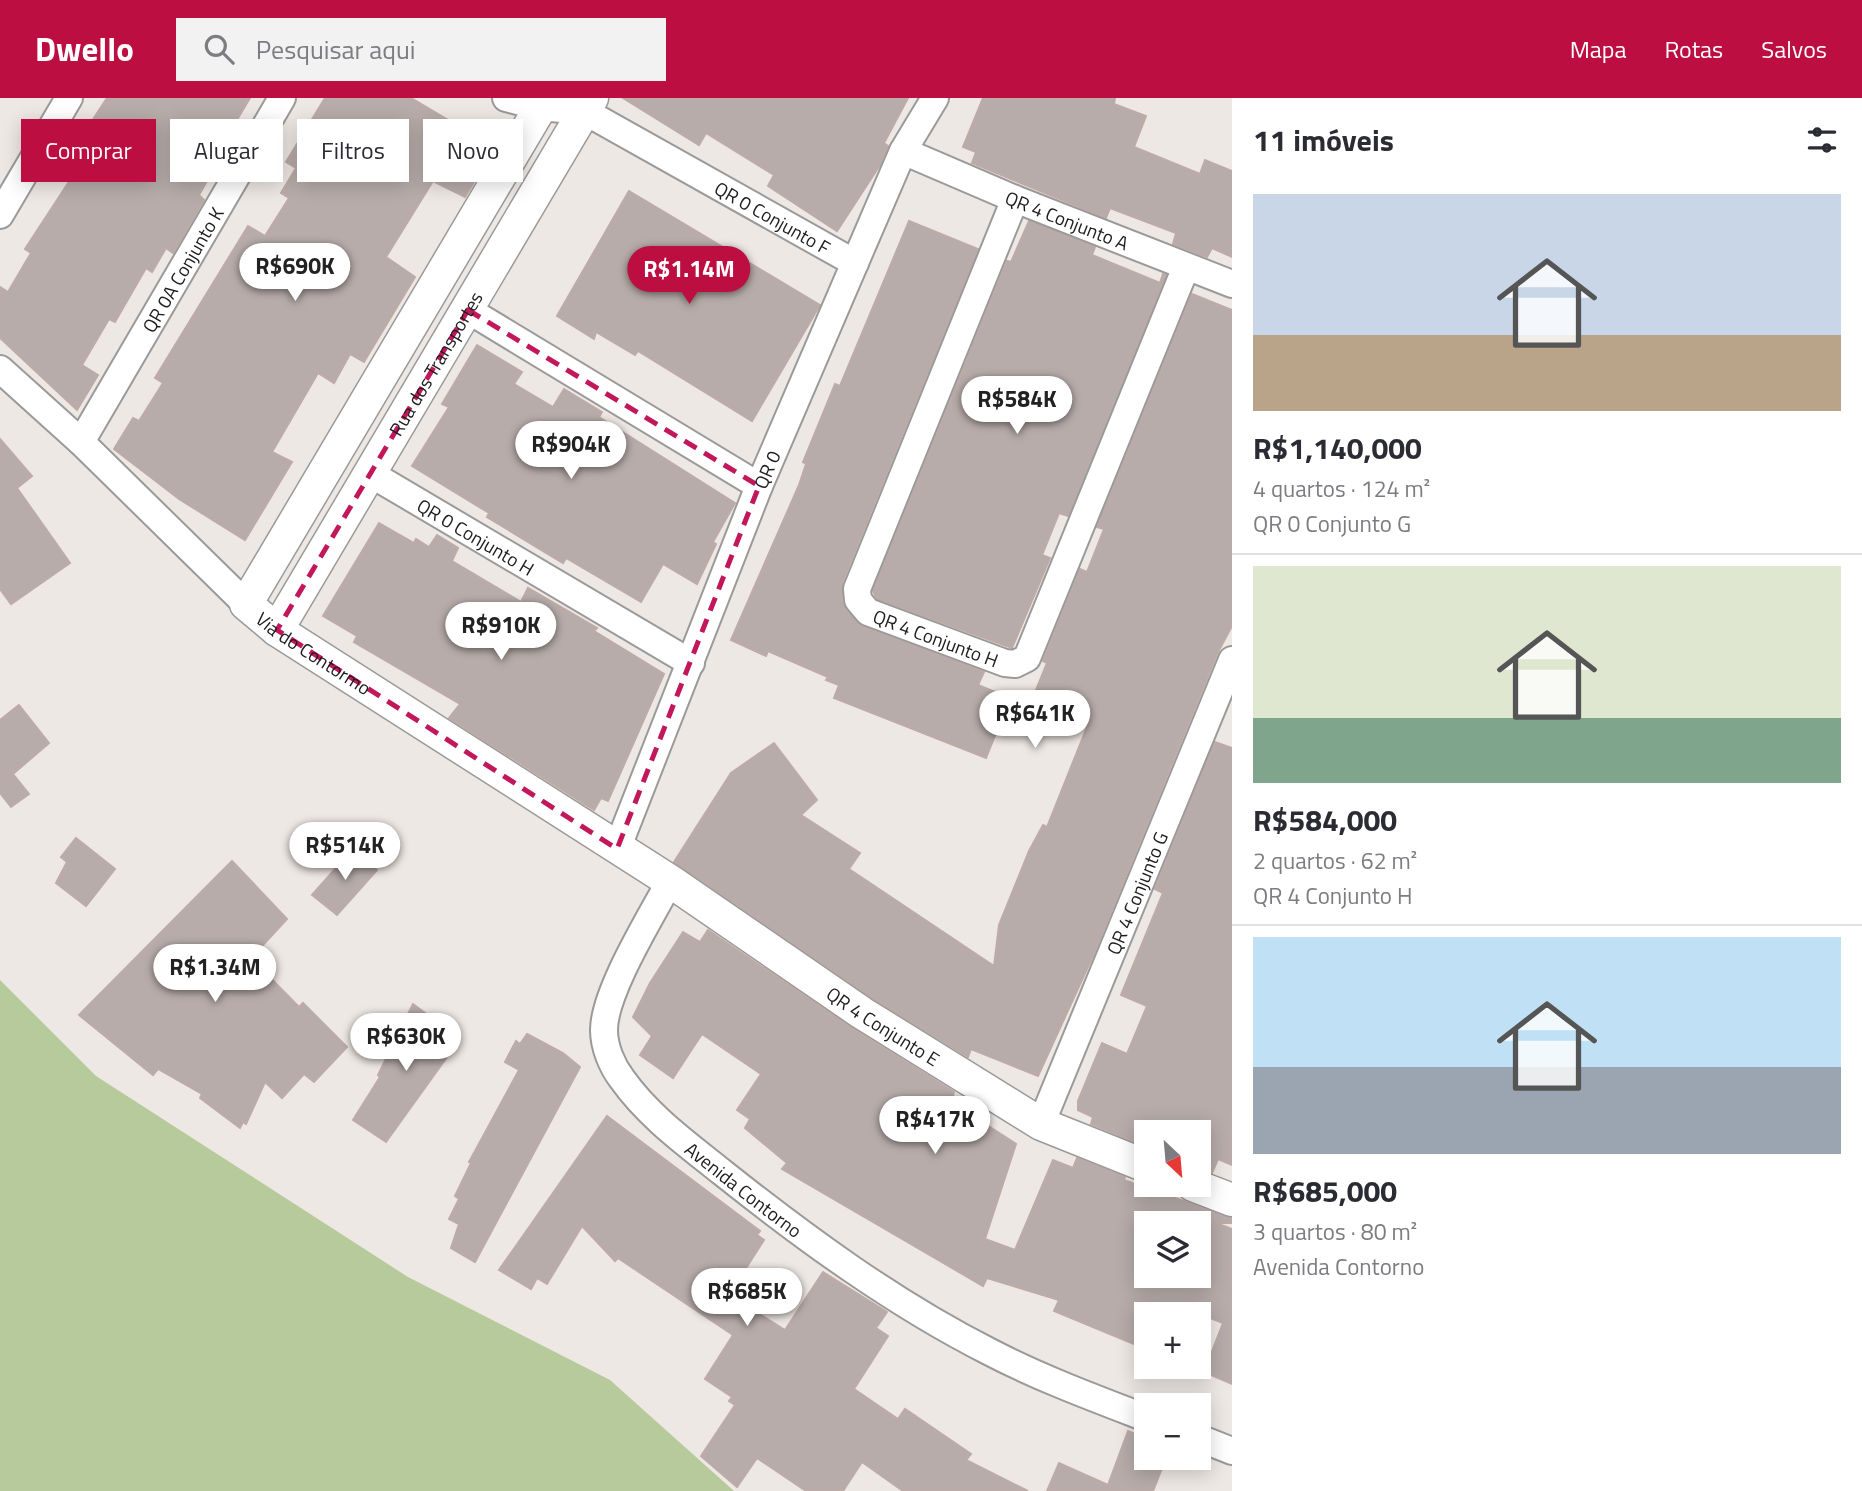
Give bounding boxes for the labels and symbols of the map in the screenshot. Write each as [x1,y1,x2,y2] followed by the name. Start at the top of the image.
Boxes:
[710,173,836,261] street label: QR 0 Conjunto F
[1001,182,1133,257] street label: QR 4 Conjunto A
[134,201,230,338] street label: QR 0A Conjunto K
[238,244,352,303] pin: R$690K
[624,246,754,306] pin: R$1.14M
[381,285,489,441] street label: Rua dos Transportes
[960,376,1074,436] pin: R$584K
[514,422,628,481] pin: R$904K
[745,446,787,493] street label: QR 0
[412,490,540,582] street label: QR 0 Conjunto H
[869,601,1003,674] street label: QR 4 Conjunto H
[444,602,558,662] pin: R$910K
[250,604,377,701] street label: Via do Contormo
[978,690,1092,750] pin: R$641K
[288,822,402,882] pin: R$514K
[1098,827,1174,959] street label: QR 4 Conjunto G
[150,944,280,1004] pin: R$1.34M
[821,979,946,1073] street label: QR 4 Conjunto E
[349,1014,463,1073] pin: R$630K
[878,1096,992,1156] pin: R$417K
[1134,1120,1211,1197] north arrow
[679,1134,809,1244] street label: Avenida Contorno
[690,1268,804,1328] pin: R$685K

